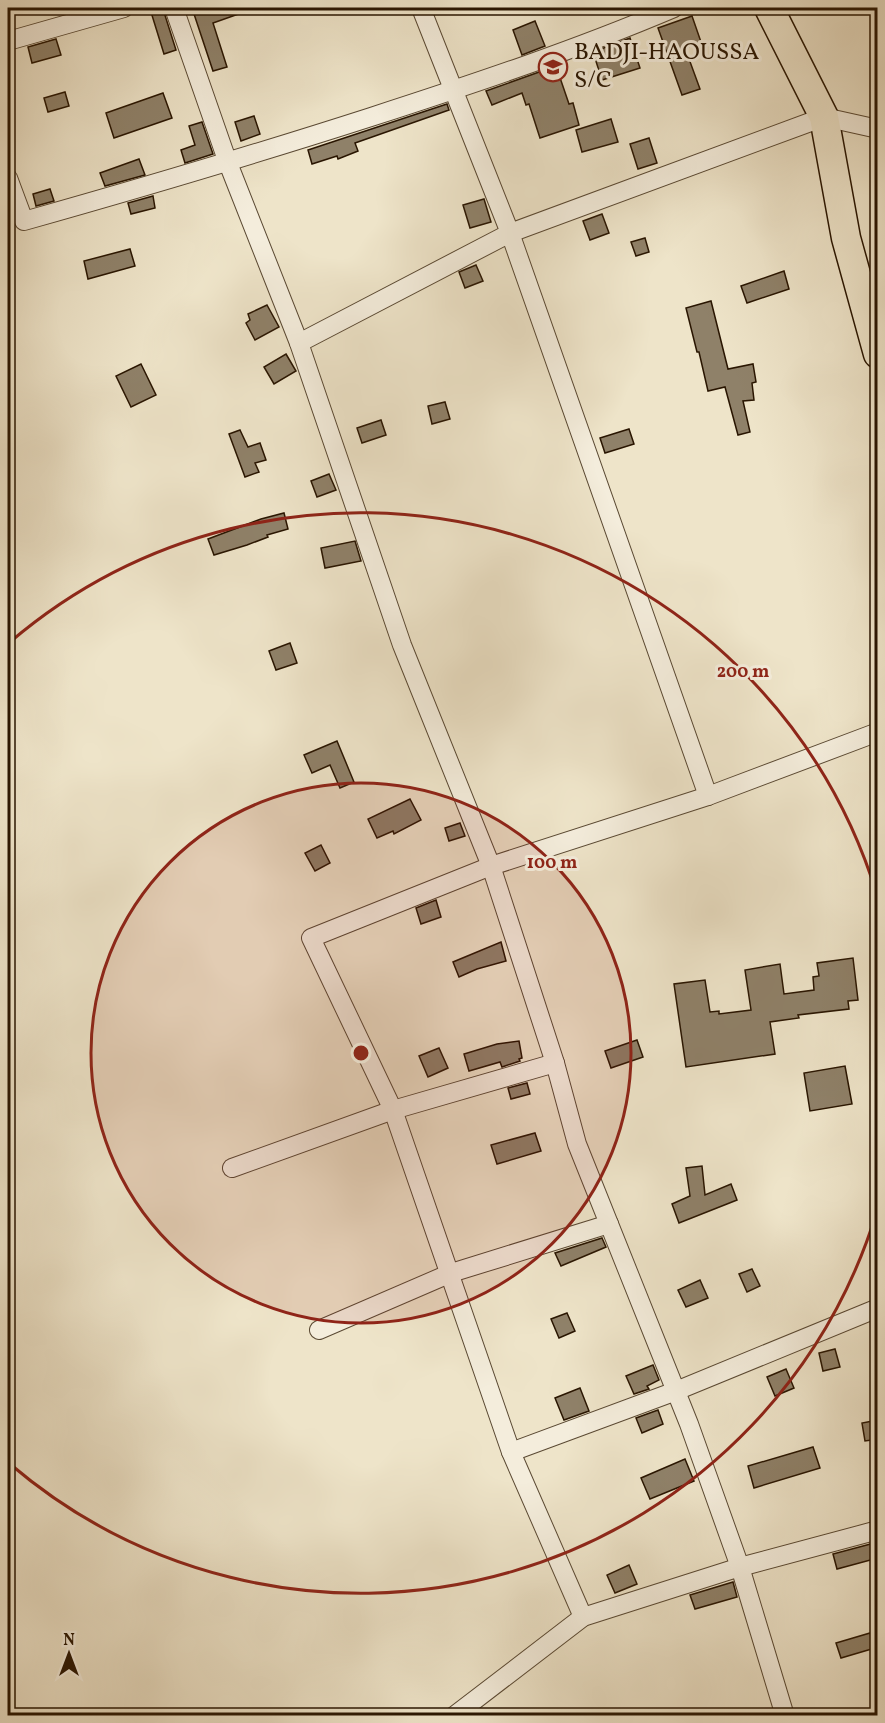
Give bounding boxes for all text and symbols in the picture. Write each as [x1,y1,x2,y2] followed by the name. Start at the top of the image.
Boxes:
[574,36,759,98] place label: BADJI-HAOUSSA S/C
[537,51,569,83] school or university icon: BADJI-HAOUSSA S/C
[717,660,769,685] text: 200 m
[527,851,577,876] text: 100 m
[351,1043,371,1063] centre of rings
[39,1624,99,1684] north arrow
[63,1630,75,1652] text: N

